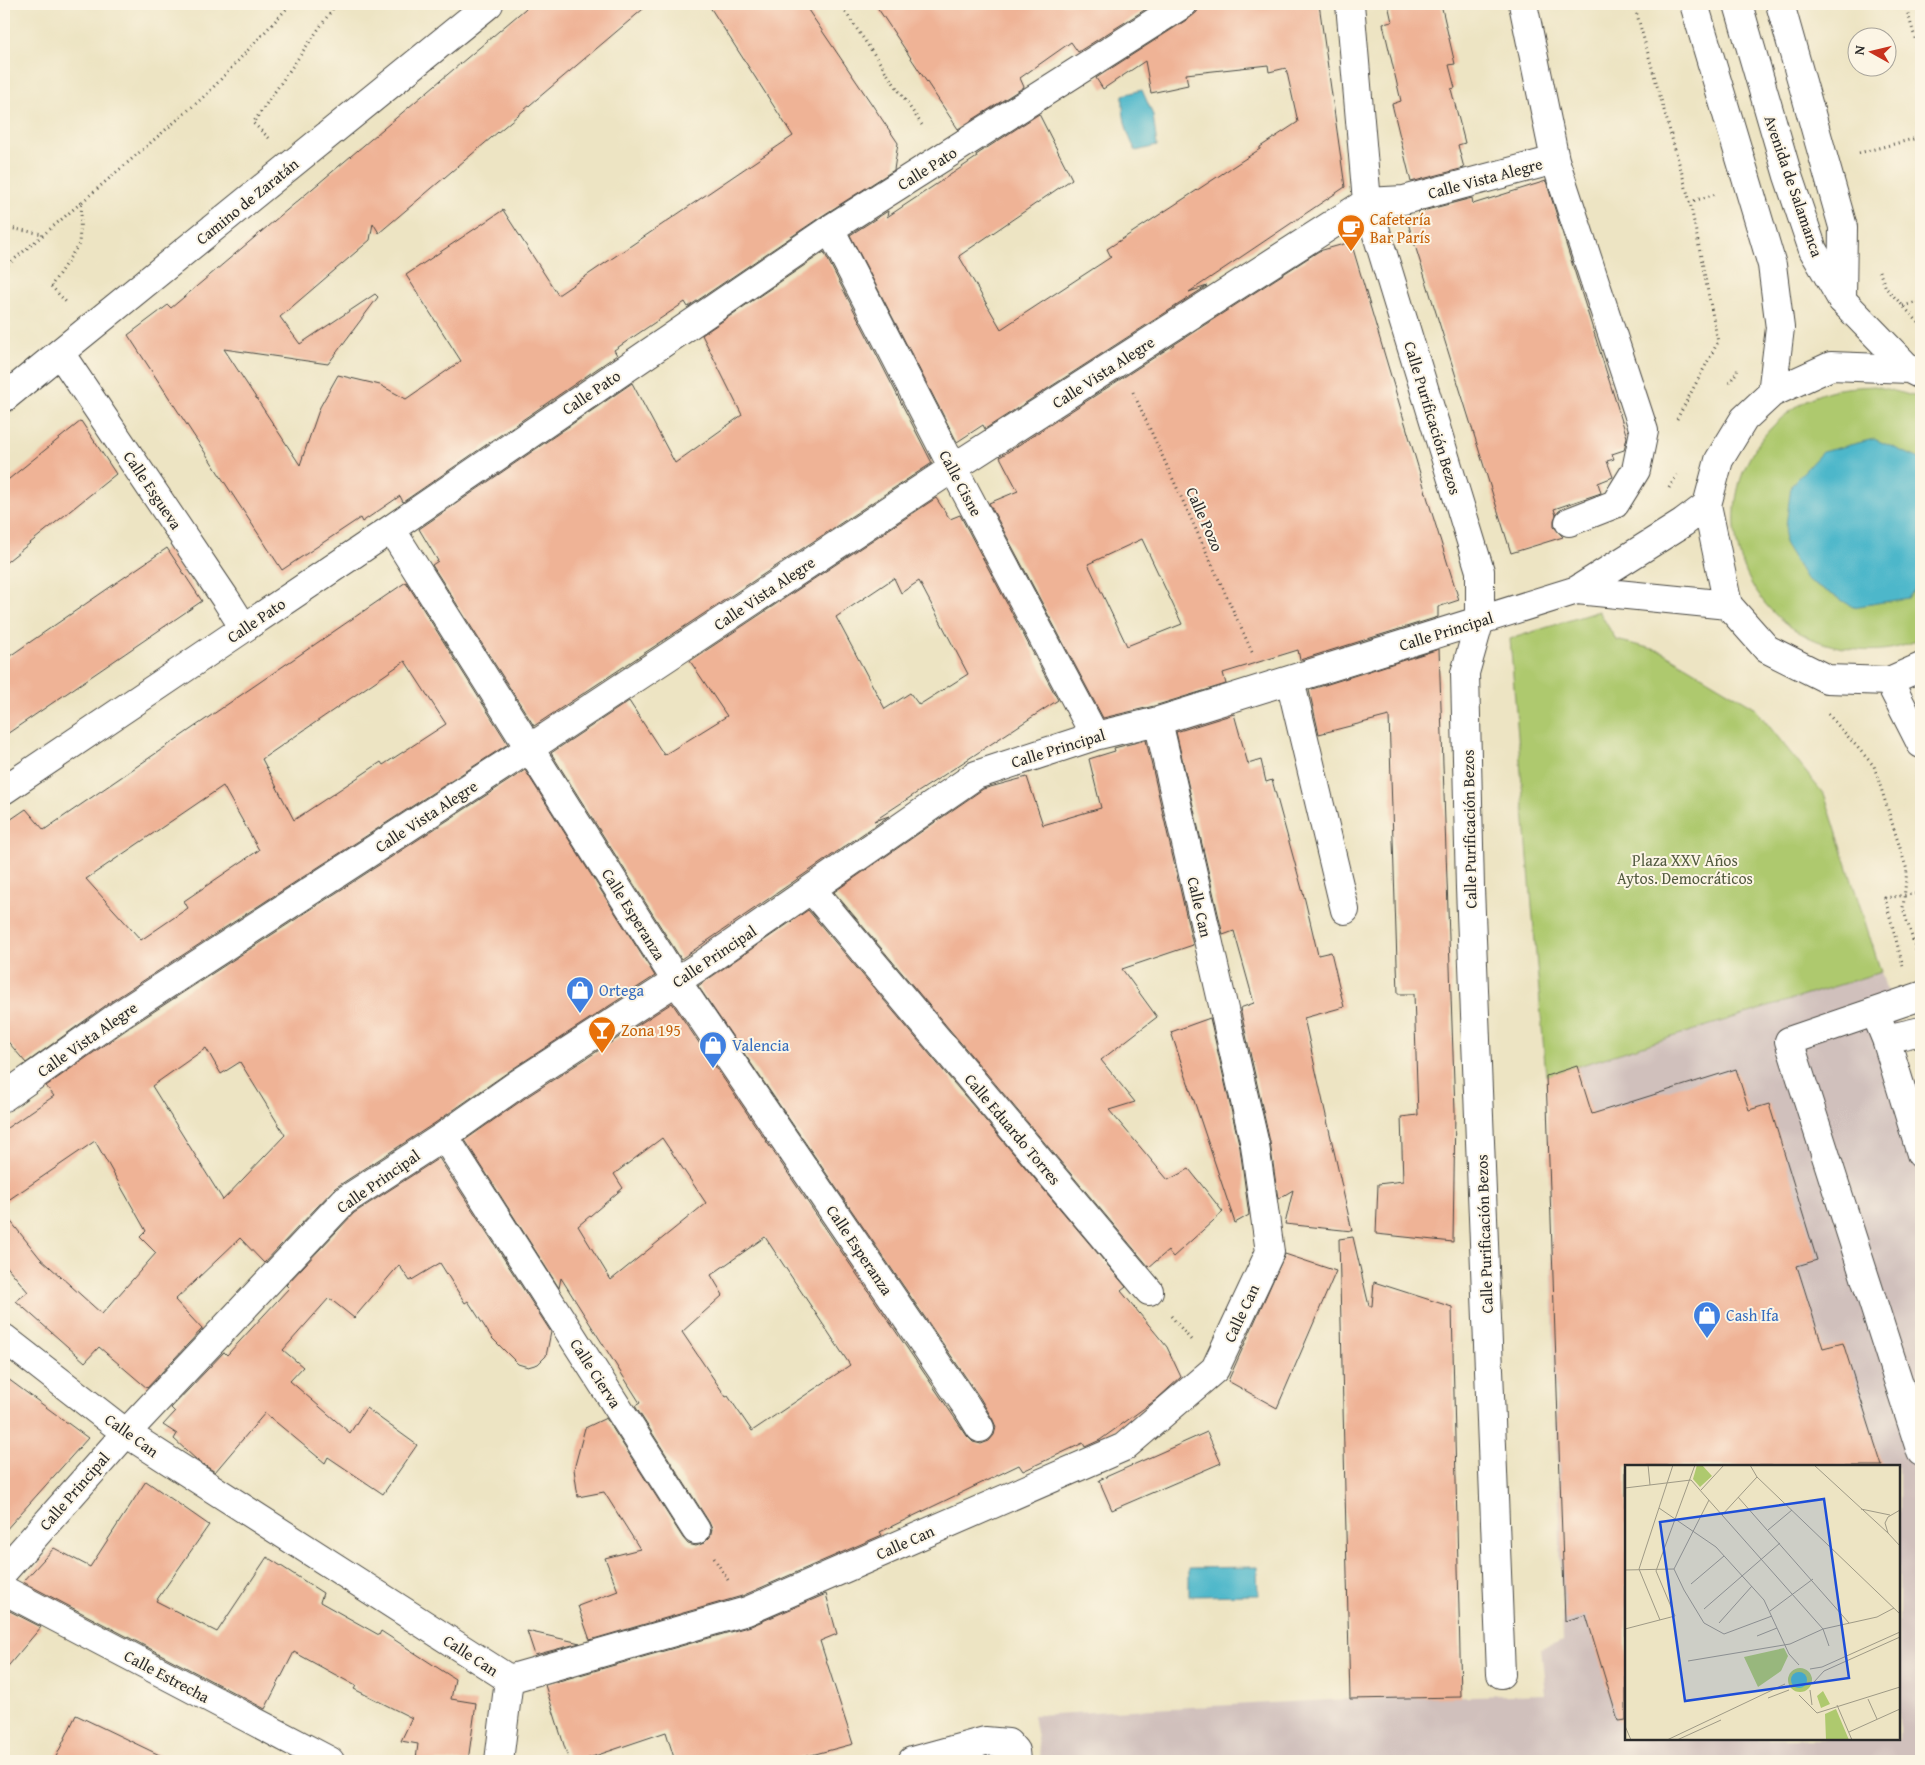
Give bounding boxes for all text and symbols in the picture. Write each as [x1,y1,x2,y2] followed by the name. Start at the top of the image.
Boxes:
[1848,28,1898,78] north arrow
[1849,44,1870,56] text: N
[1758,112,1830,260] street label: Avenida de Salamanca
[893,140,961,196] street label: Calle Pato
[1425,151,1545,205] street label: Calle Vista Alegre
[190,152,304,250] street label: Camino de Zaratán
[1370,207,1431,249] place label: Cafetería Bar París
[1336,213,1366,252] cafe icon: Cafetería Bar París
[1047,330,1159,414] street label: Calle Vista Alegre
[1398,338,1468,498] street label: Calle Purificación Bezos
[557,364,625,420] street label: Calle Pato
[933,445,989,521] street label: Calle Cisne
[118,446,188,534] street label: Calle Esgueva
[1180,483,1230,555] street label: Calle Pozo
[708,550,820,636] street label: Calle Vista Alegre
[222,592,290,648] street label: Calle Pato
[1396,605,1496,657] street label: Calle Principal
[1008,722,1108,774] street label: Calle Principal
[1456,749,1482,909] street label: Calle Purificación Bezos
[370,774,482,858] street label: Calle Vista Alegre
[1617,848,1753,890] park label: Plaza XXV Años Aytos. Democráticos
[596,863,672,965] street label: Calle Esperanza
[1181,874,1219,940] street label: Calle Can
[667,919,761,993] street label: Calle Principal
[565,975,595,1014] shop icon: Ortega
[599,978,644,1002] place label: Ortega
[32,995,142,1083] street label: Calle Vista Alegre
[587,1015,617,1054] bar icon: Zona 195
[621,1018,681,1042] place label: Zona 195
[698,1030,728,1069] shop icon: Valencia
[732,1033,790,1057] place label: Valencia
[959,1068,1067,1190] street label: Calle Eduardo Torres
[331,1143,425,1219] street label: Calle Principal
[1469,1154,1499,1314] street label: Calle Purificación Bezos
[821,1200,899,1300] street label: Calle Esperanza
[1217,1280,1265,1346] street label: Calle Can
[1692,1300,1722,1339] shop icon: Cash Ifa
[1726,1303,1779,1327] place label: Cash Ifa
[564,1333,628,1413] street label: Calle Cierva
[100,1407,164,1463] street label: Calle Can
[33,1446,115,1536] street label: Calle Principal
[1625,1465,1900,1740] inset map
[872,1519,938,1565] street label: Calle Can
[439,1628,503,1682] street label: Calle Can
[120,1643,214,1709] street label: Calle Estrecha

